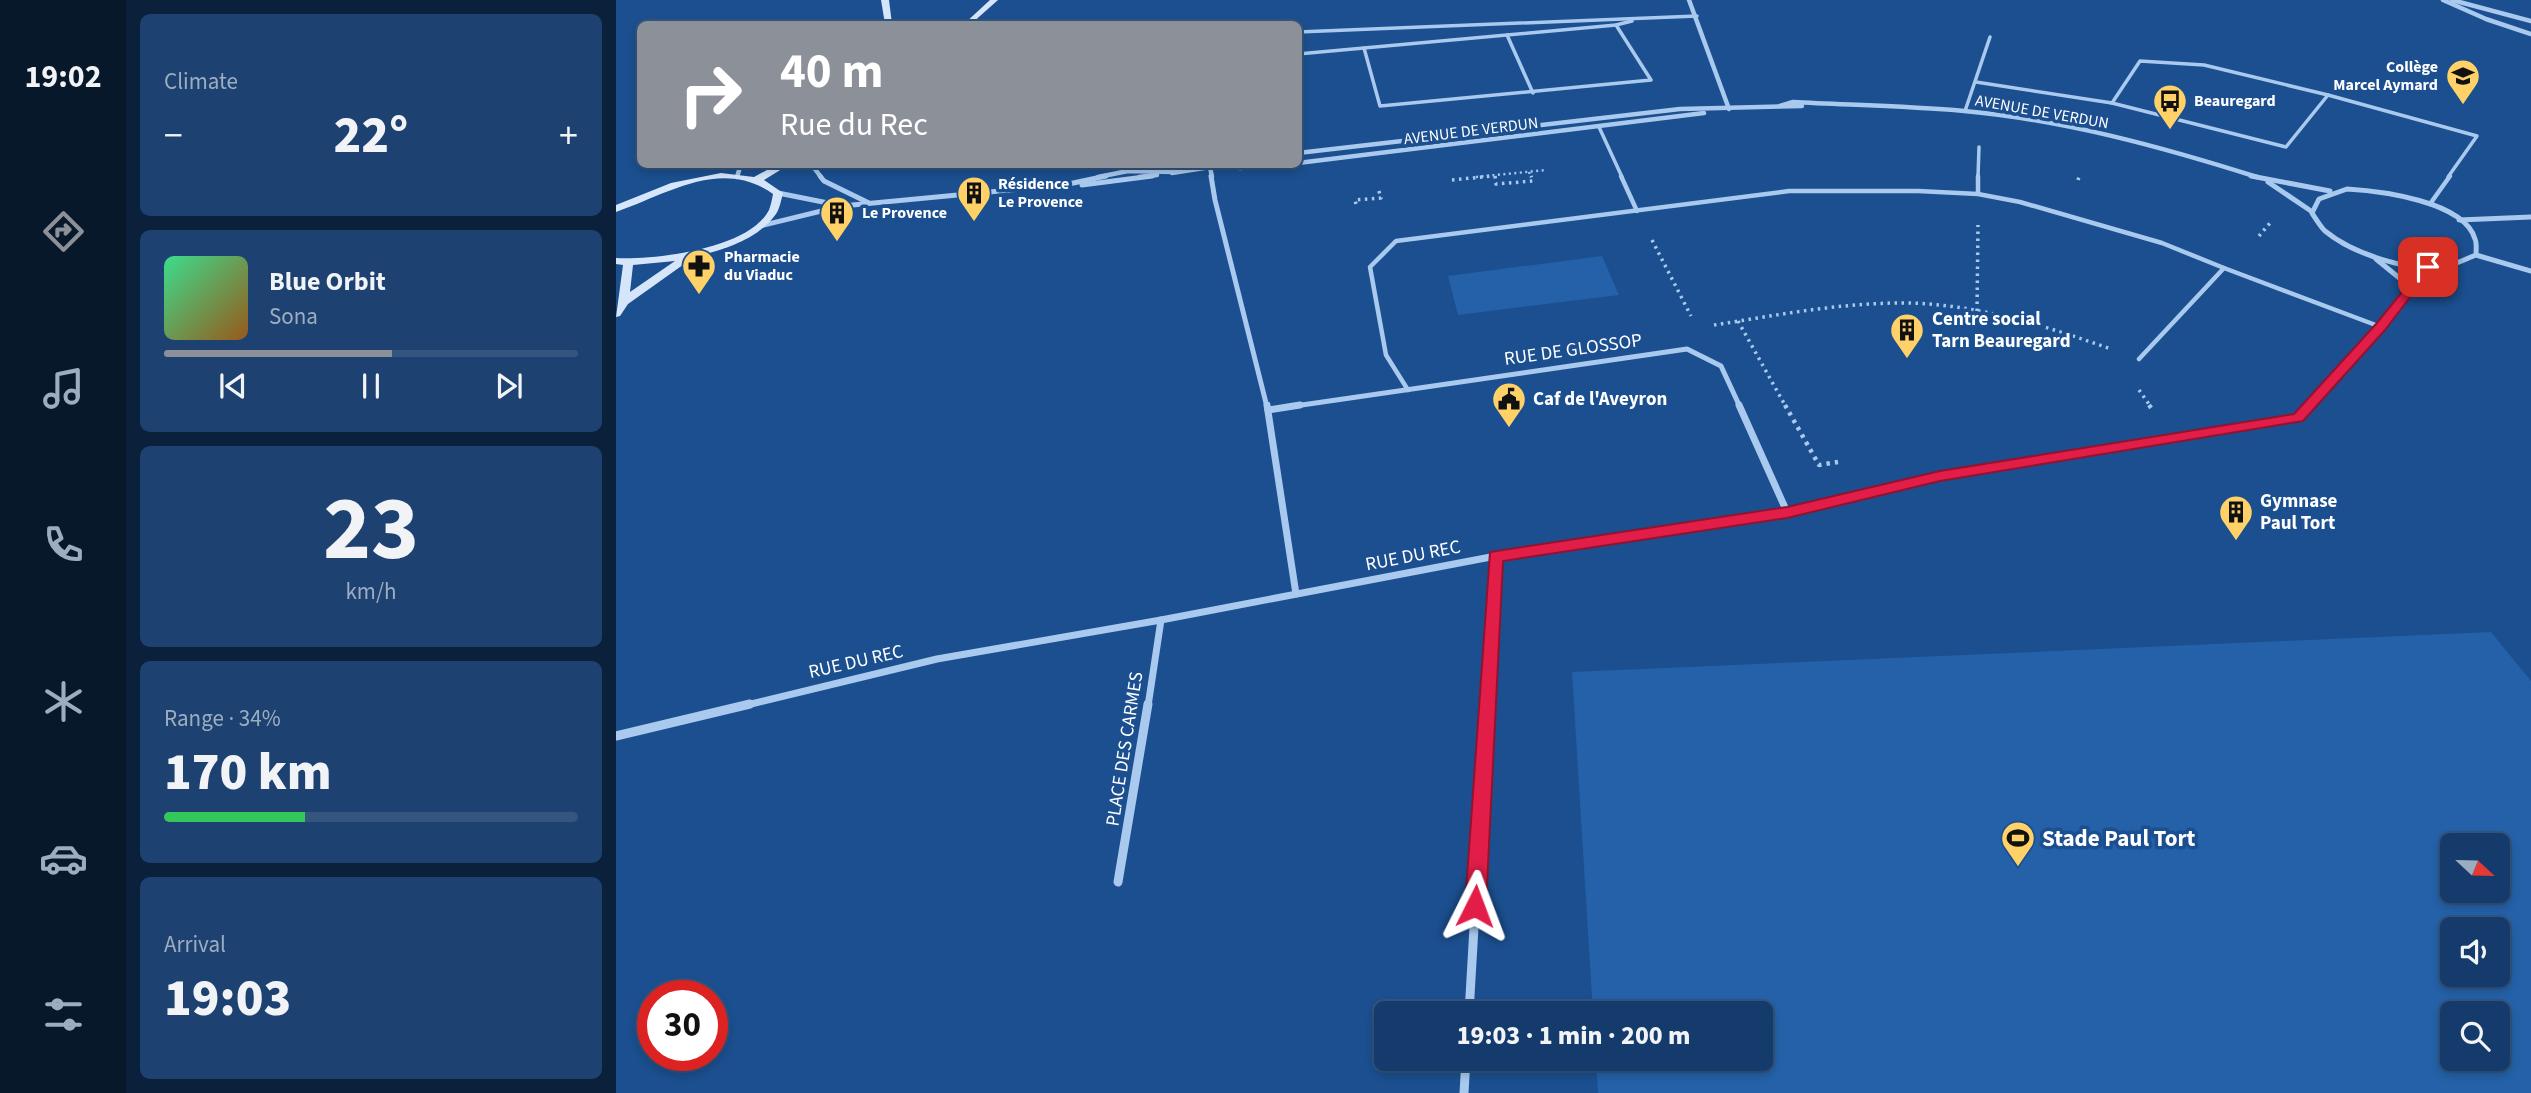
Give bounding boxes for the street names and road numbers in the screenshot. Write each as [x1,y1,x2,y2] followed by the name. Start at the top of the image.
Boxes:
[1974,89,2110,135] street label: AVENUE DE VERDUN
[1403,112,1539,150] street label: AVENUE DE VERDUN
[1502,327,1644,373] street label: RUE DE GLOSSOP
[1363,534,1463,578] street label: RUE DU REC
[806,638,906,686] street label: RUE DU REC
[1099,670,1151,828] street label: PLACE DES CARMES

